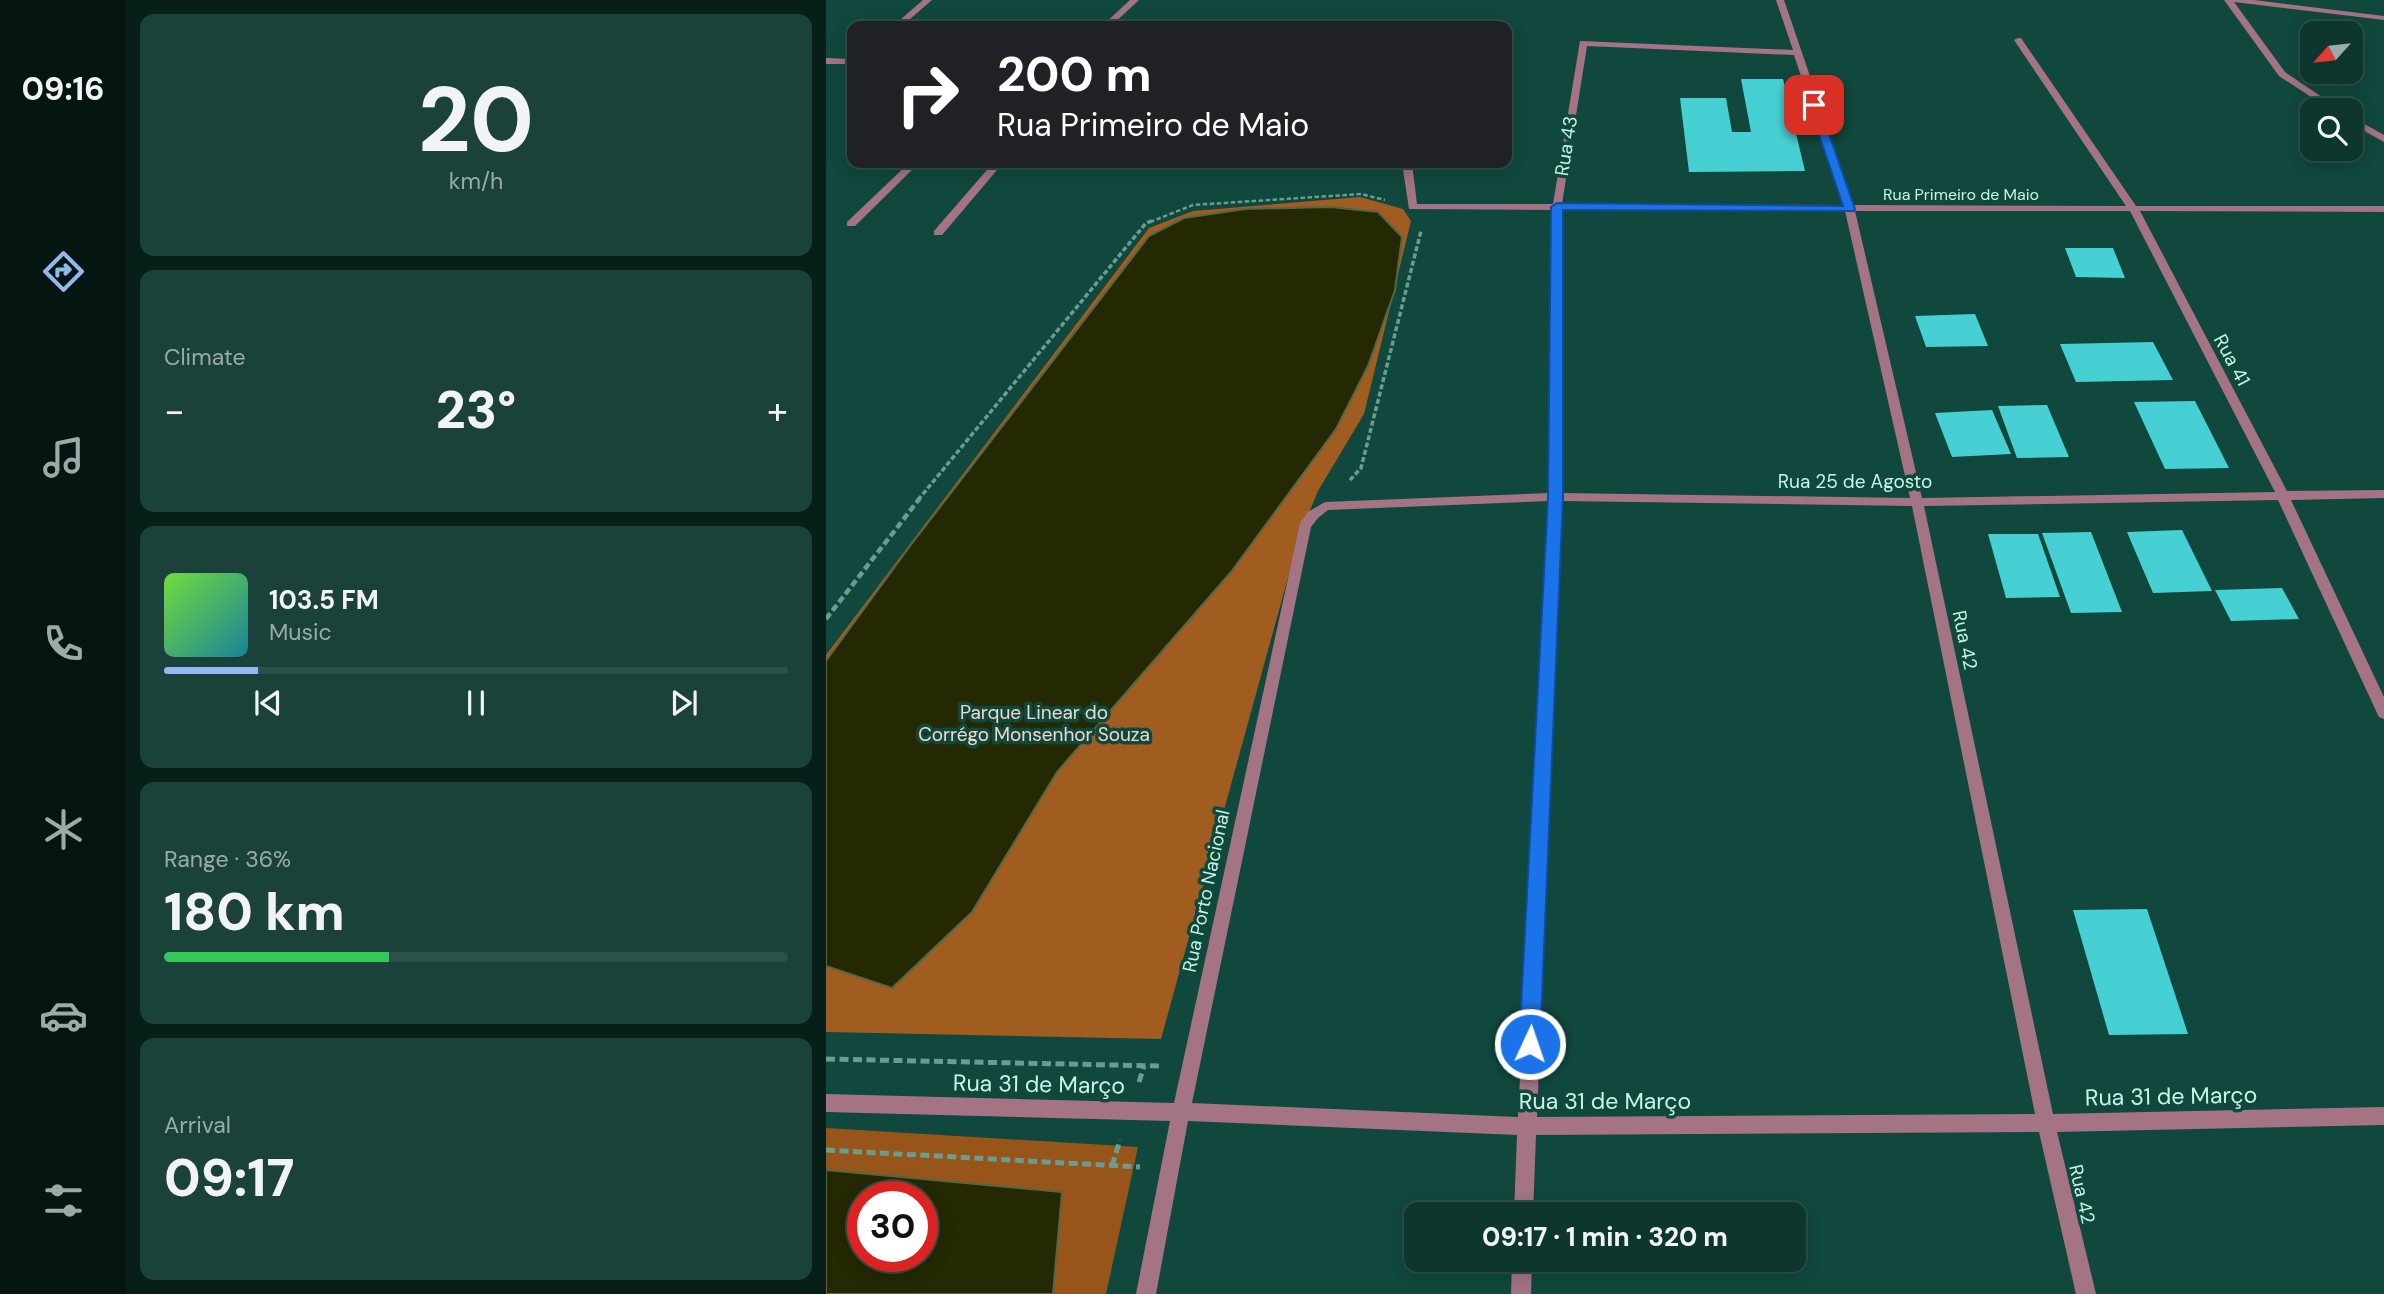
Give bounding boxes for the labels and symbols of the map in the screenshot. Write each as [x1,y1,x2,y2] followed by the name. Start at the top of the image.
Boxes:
[2300,21,2362,84] north arrow
[1784,75,1844,135] pin
[1549,114,1583,178] street label: Rua 43
[1883,184,2039,205] street label: Rua Primeiro de Maio
[2208,330,2256,390] street label: Rua 41
[1778,469,1932,494] street label: Rua 25 de Agosto
[1947,608,1983,672] street label: Rua 42
[918,700,1150,747] park label: Parque Linear do Corrégo Monsenhor Souza
[1177,807,1235,975] street label: Rua Porto Nacional
[1493,1007,1567,1081] position arrow
[953,1067,1125,1101] street label: Rua 31 de Março
[2085,1079,2257,1113] street label: Rua 31 de Março
[1519,1086,1691,1116] street label: Rua 31 de Março
[2063,1162,2101,1226] street label: Rua 42
[847,1181,938,1272] speed limit sign: 30

